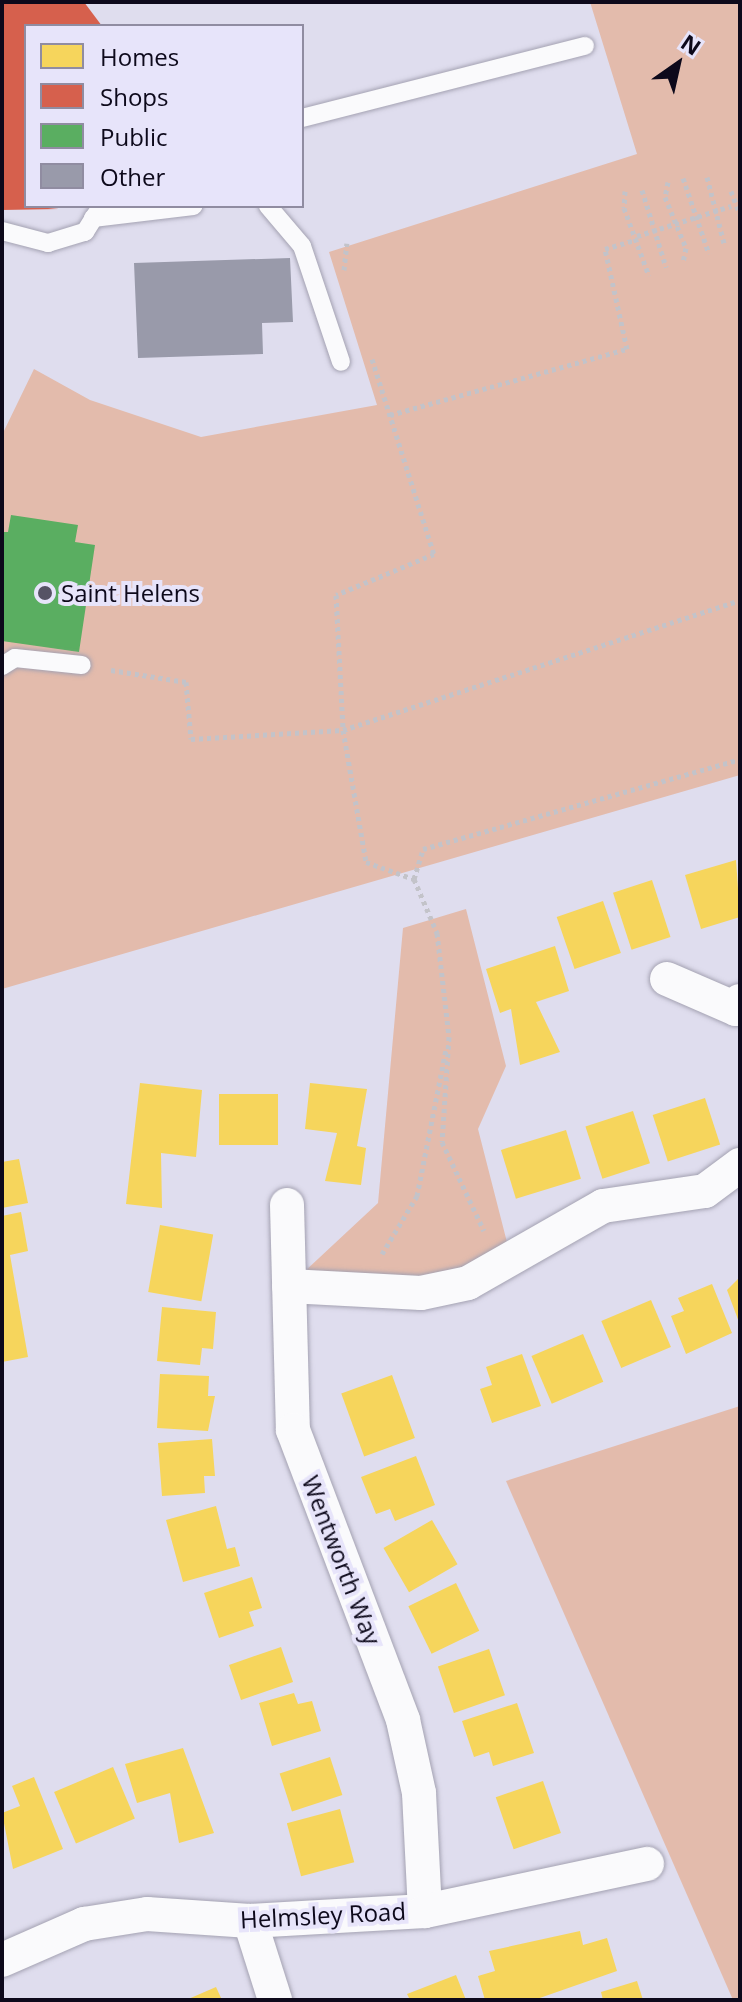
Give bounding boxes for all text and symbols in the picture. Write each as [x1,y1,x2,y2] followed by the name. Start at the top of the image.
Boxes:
[24,24,304,208] legend
[638,24,718,104] north arrow
[676,27,707,62] text: N
[100,40,179,73] text: Homes
[100,80,168,113] text: Shops
[100,120,167,153] text: Public
[100,160,165,193] text: Other
[61,579,200,607] place label: Saint Helens
[36,584,54,602] marker: Saint Helens
[297,1471,387,1649] street label: Wentworth Way
[239,1896,407,1934] street label: Helmsley Road

